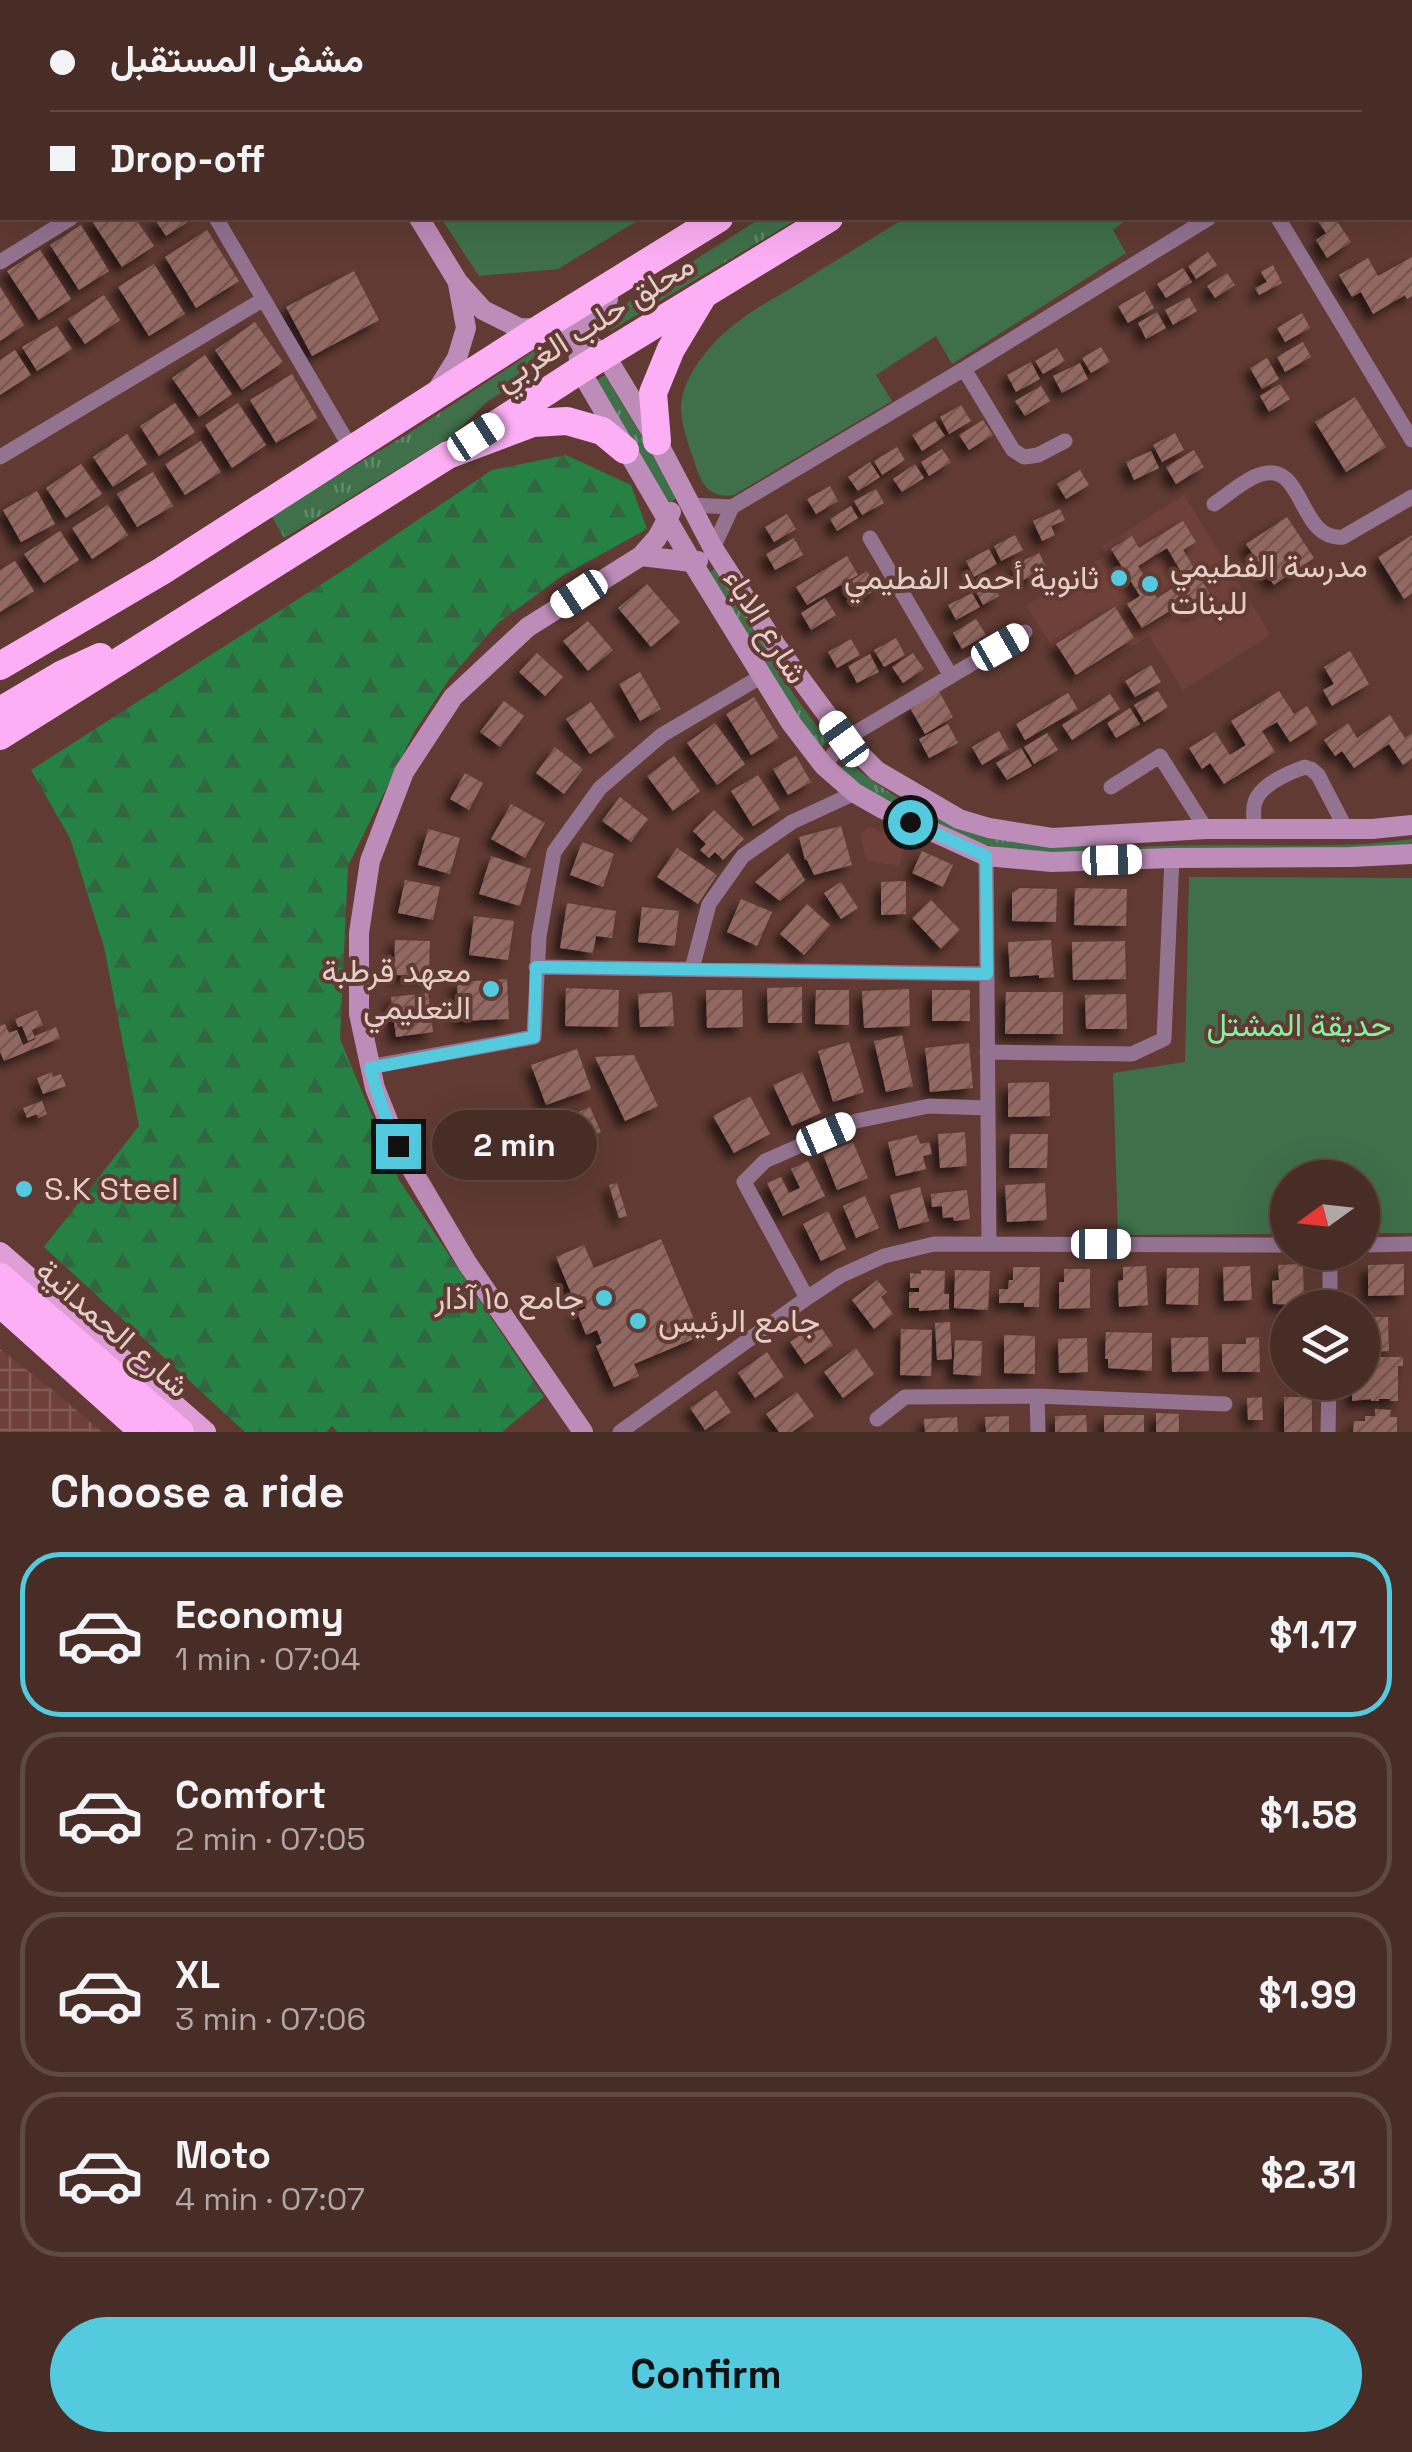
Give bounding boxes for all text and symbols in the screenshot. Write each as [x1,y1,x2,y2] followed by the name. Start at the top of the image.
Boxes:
[110,35,364,83] text: مشفى المستقبل
[110,135,265,183] text: Drop-off
[486,244,705,405] street label: محلق حلب الغربي
[443,408,509,466] car
[1170,546,1368,623] place label: مدرسة الفطيمي للبنات
[844,558,1099,604] place label: ثانوية أحمد الفطيمي
[713,561,817,692] street label: شارع الاباء
[546,565,612,623] car
[1108,567,1130,589] marker: ثانوية أحمد الفطيمي
[1139,573,1161,595] marker: مدرسة الفطيمي للبنات
[967,619,1033,675] car
[814,706,874,772] car
[888,800,933,845] route start
[1081,844,1143,876] car
[321,951,471,1034] place label: معهد قرطبة التعليمي
[480,978,502,1000] marker: معهد قرطبة التعليمي
[1207,1005,1391,1045] park label: حديقة المشتل
[793,1108,859,1160] car
[433,1111,598,1181] callout: 2 min
[376,1124,421,1169] route end
[473,1125,556,1165] text: 2 min
[1270,1160,1380,1270] north arrow
[1270,1160,1380,1400] map controls
[44,1169,179,1209] place label: S.K Steel
[13,1178,35,1200] marker: S.K Steel
[1071,1229,1131,1259] car
[26,1250,198,1407] street label: شارع الحمدانية
[433,1278,584,1320] place label: جامع ١٥ آذار
[593,1287,615,1309] marker: جامع ١٥ آذار
[1270,1290,1380,1400] button: layers
[658,1301,820,1343] place label: جامع الرئيس
[627,1310,649,1332] marker: جامع الرئيس
[50,1463,345,1520] text: Choose a ride
[55,1590,145,1680] icon: car
[175,1591,344,1639] text: Economy
[1269,1611,1357,1659] text: $1.17
[175,1639,361,1679] text: 1 min · 07:04
[55,1770,145,1860] icon: car
[175,1771,326,1819] text: Comfort
[1260,1791,1357,1839] text: $1.58
[175,1819,366,1859] text: 2 min · 07:05
[55,1950,145,2040] icon: car
[175,1951,220,1999] text: XL
[1259,1971,1357,2019] text: $1.99
[175,1999,366,2039] text: 3 min · 07:06
[55,2130,145,2220] icon: car
[175,2131,271,2179] text: Moto
[1260,2151,1357,2199] text: $2.31
[175,2179,365,2219] text: 4 min · 07:07
[50,2317,1362,2432] button: Confirm

